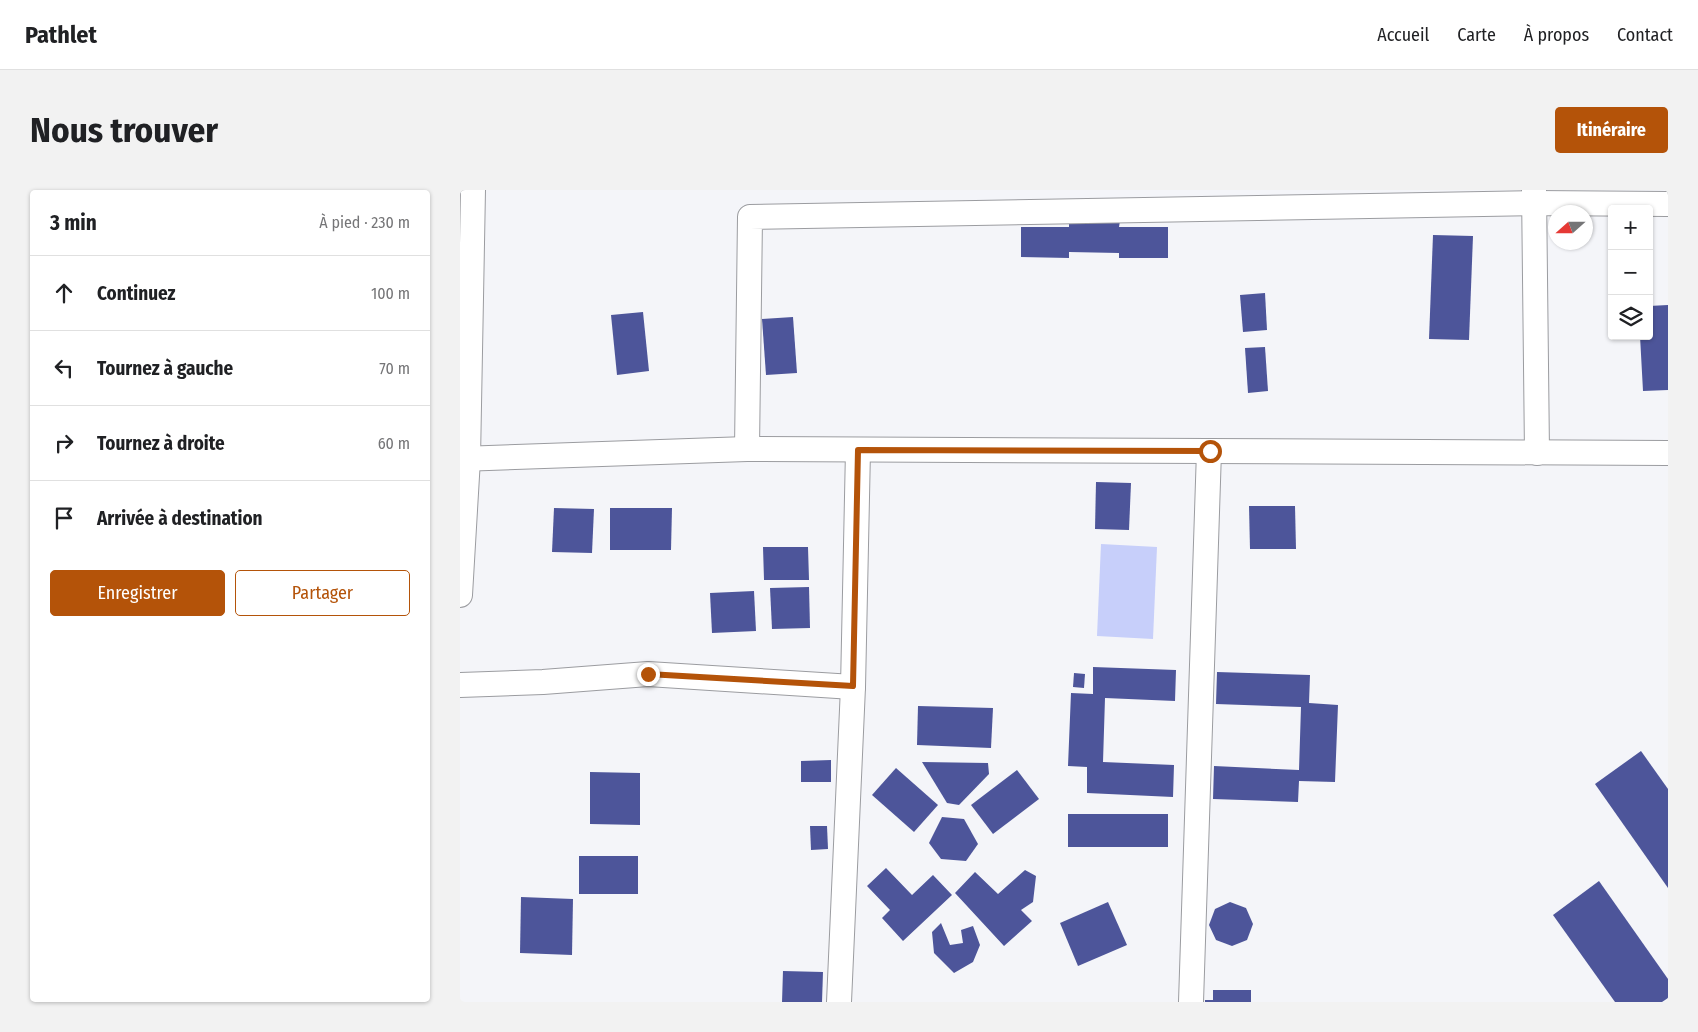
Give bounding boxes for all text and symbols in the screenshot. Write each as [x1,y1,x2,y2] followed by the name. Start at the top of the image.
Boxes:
[25,21,97,49] text: Pathlet
[1377,24,1429,46] text: Accueil
[1457,24,1496,46] text: Carte
[1524,24,1589,46] text: À propos
[1617,24,1673,46] text: Contact
[1555,107,1668,153] button: Itinéraire
[30,109,218,151] text: Nous trouver
[1548,205,1593,250] north arrow
[1608,205,1653,340] map controls
[1608,205,1653,250] button: +
[50,210,97,236] text: 3 min
[319,213,410,232] text: À pied · 230 m
[1608,250,1653,295] button: −
[50,279,78,307] icon: ahead
[97,282,176,305] text: Continuez
[371,284,410,303] text: 100 m
[1608,295,1653,340] button: layers
[50,354,78,382] icon: left
[97,357,233,380] text: Tournez à gauche
[379,359,410,378] text: 70 m
[50,429,78,457] icon: right
[97,432,225,455] text: Tournez à droite
[378,434,410,453] text: 60 m
[1199,440,1222,463] route start
[50,504,78,532] icon: arrive
[97,507,263,530] text: Arrivée à destination
[50,570,225,616] button: Enregistrer
[235,570,410,616] button: Partager
[637,663,660,686] route end

